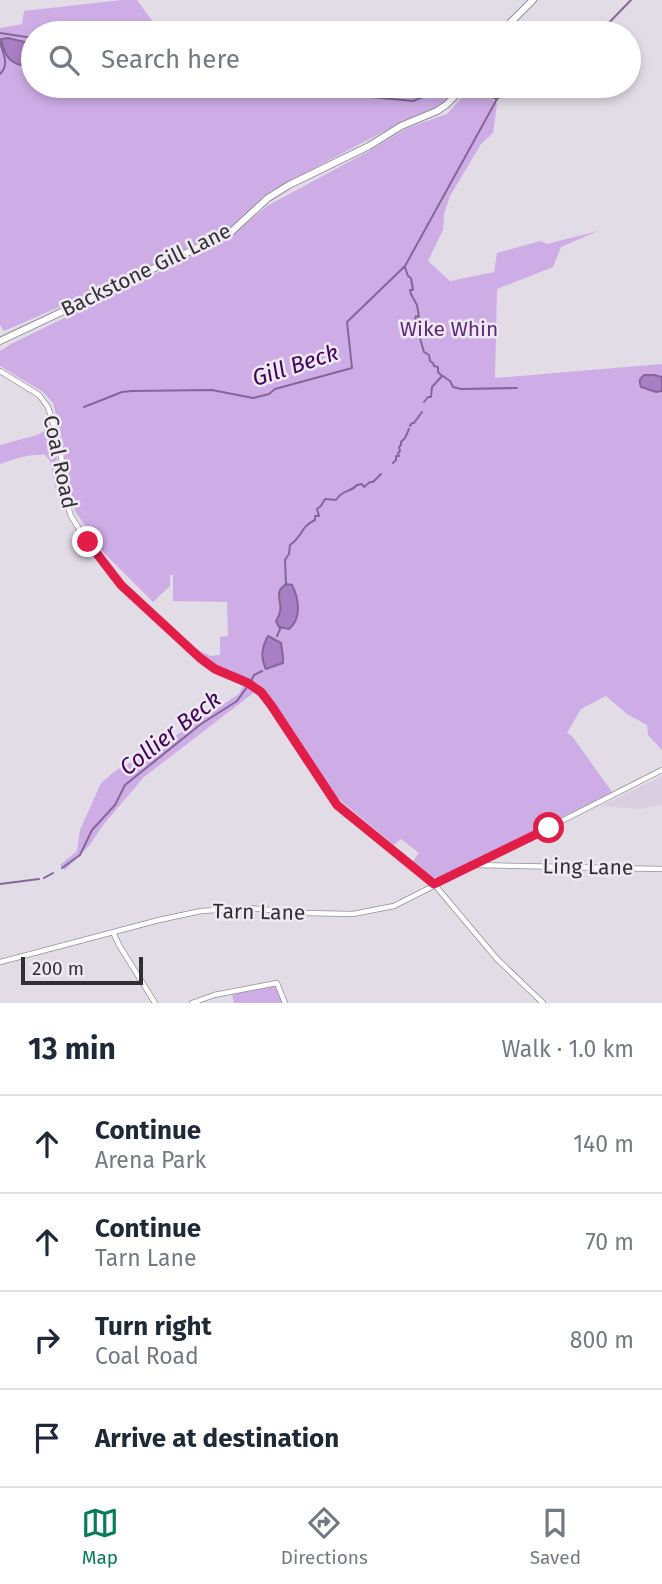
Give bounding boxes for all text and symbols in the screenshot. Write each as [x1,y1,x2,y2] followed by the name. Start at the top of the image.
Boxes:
[21,21,641,98] search box
[45,41,83,79] icon: search
[101,44,240,75] text: Search here
[57,218,235,322] street label: Backstone Gill Lane
[400,316,498,342] park label: Wike Whin
[248,338,342,392] water label: Gill Beck
[37,413,83,511] street label: Coal Road
[72,526,103,557] route end
[114,685,226,781] water label: Collier Beck
[533,812,564,843] route start
[542,853,634,881] street label: Ling Lane
[212,898,306,926] street label: Tarn Lane
[21,954,144,986] scale bar
[32,957,84,980] text: 200 m
[28,1031,116,1067] text: 13 min
[502,1035,634,1063] text: Walk · 1.0 km
[95,1115,201,1146] text: Continue
[28,1125,66,1163] icon: ahead
[573,1130,634,1158] text: 140 m
[95,1146,206,1174] text: Arena Park
[95,1213,201,1244] text: Continue
[28,1223,66,1261] icon: ahead
[585,1228,634,1256] text: 70 m
[95,1244,196,1272] text: Tarn Lane
[95,1311,212,1342] text: Turn right
[28,1321,66,1359] icon: right
[570,1326,634,1354] text: 800 m
[95,1342,199,1370] text: Coal Road
[28,1419,66,1457] icon: arrive
[95,1423,339,1454] text: Arrive at destination
[81,1504,119,1569] tab: Map
[281,1504,368,1569] tab: Directions
[530,1504,581,1569] tab: Saved

